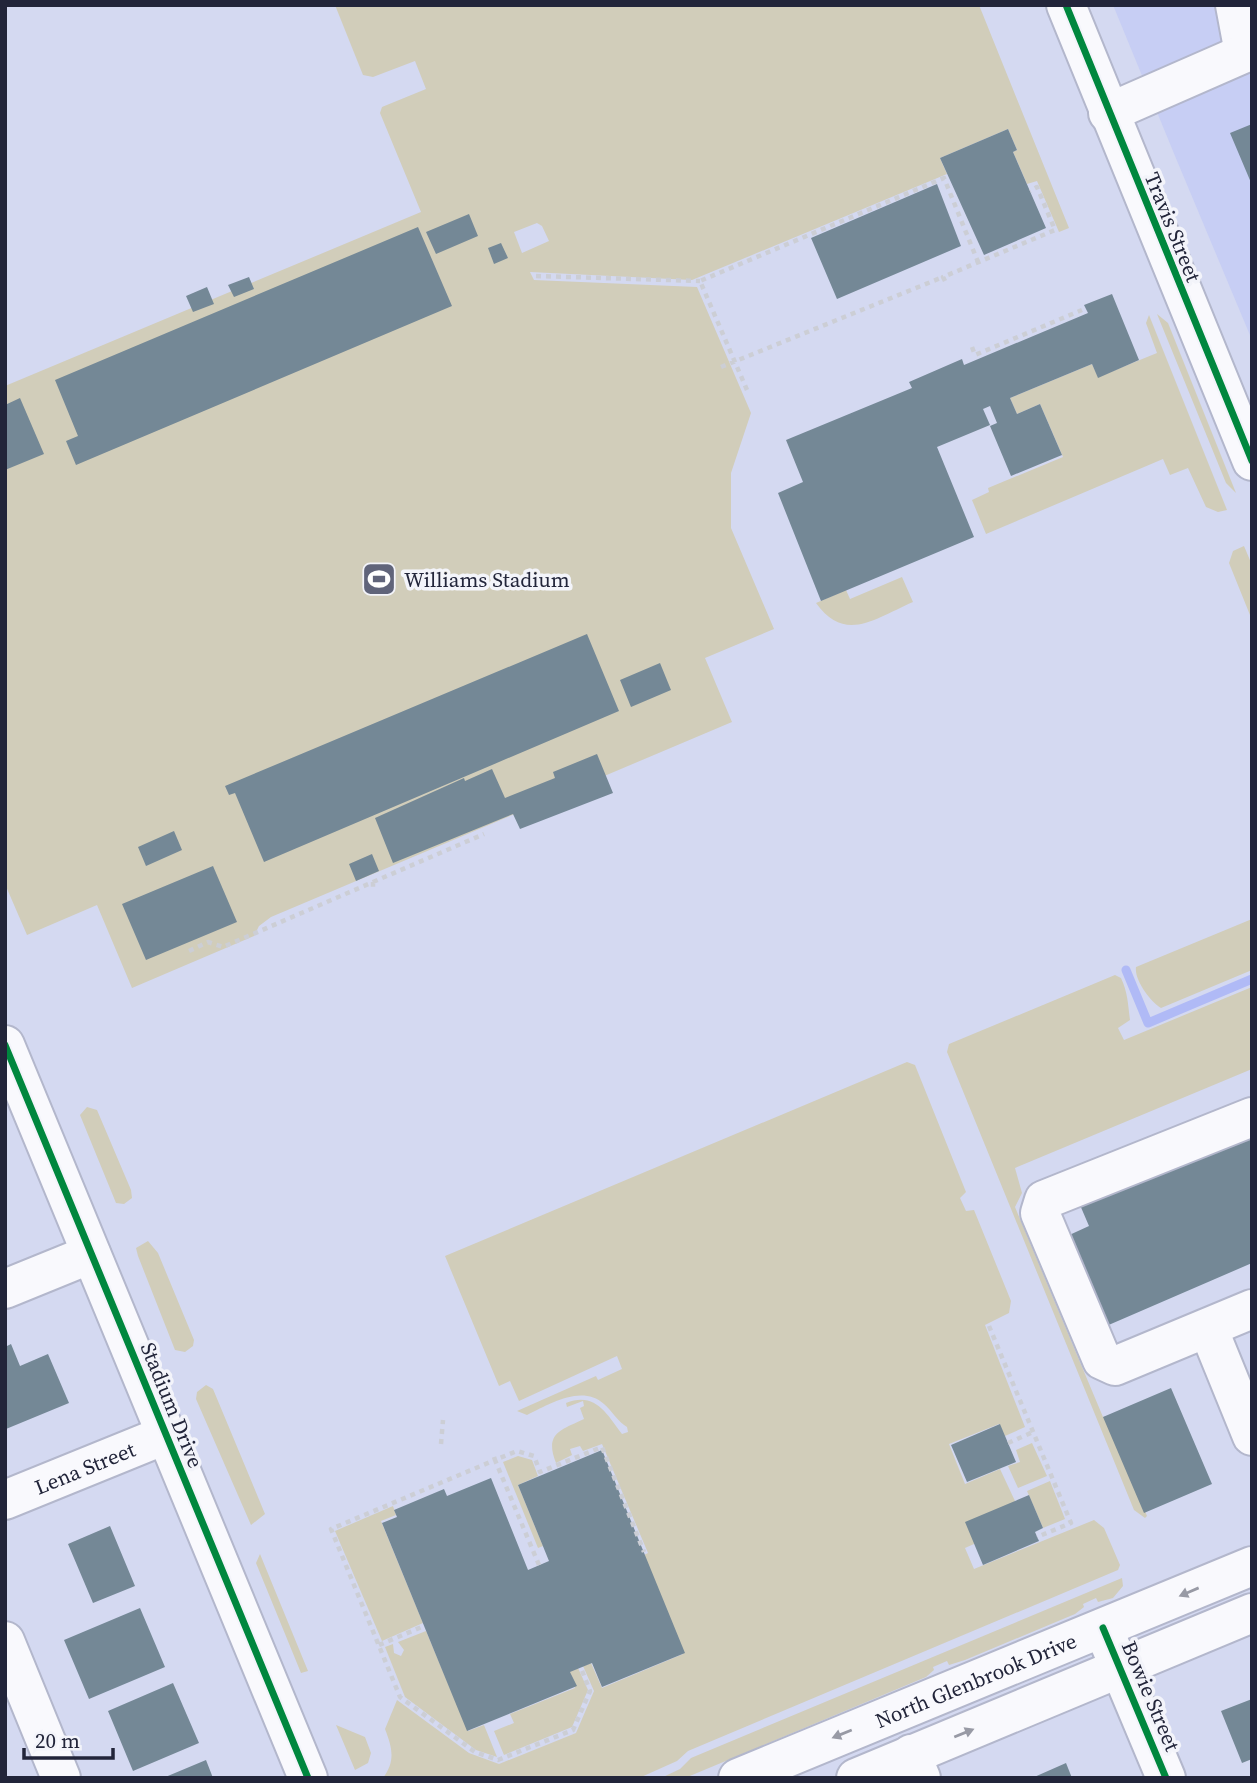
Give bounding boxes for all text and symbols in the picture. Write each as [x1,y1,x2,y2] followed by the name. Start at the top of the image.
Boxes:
[1138,168,1208,286] street label: Travis Street
[360,560,398,598] sports icon: Williams Stadium
[404,565,570,594] place label: Williams Stadium
[134,1338,210,1472] street label: Stadium Drive
[30,1434,139,1501] street label: Lena Street
[1178,1587,1199,1598] one-way arrow
[871,1626,1081,1734] street label: North Glenbrook Drive
[1115,1637,1187,1756] street label: Bowie Street
[24,1716,114,1760] scale bar
[35,1726,80,1755] text: 20 m
[954,1727,975,1738] one-way arrow
[832,1729,853,1740] one-way arrow

